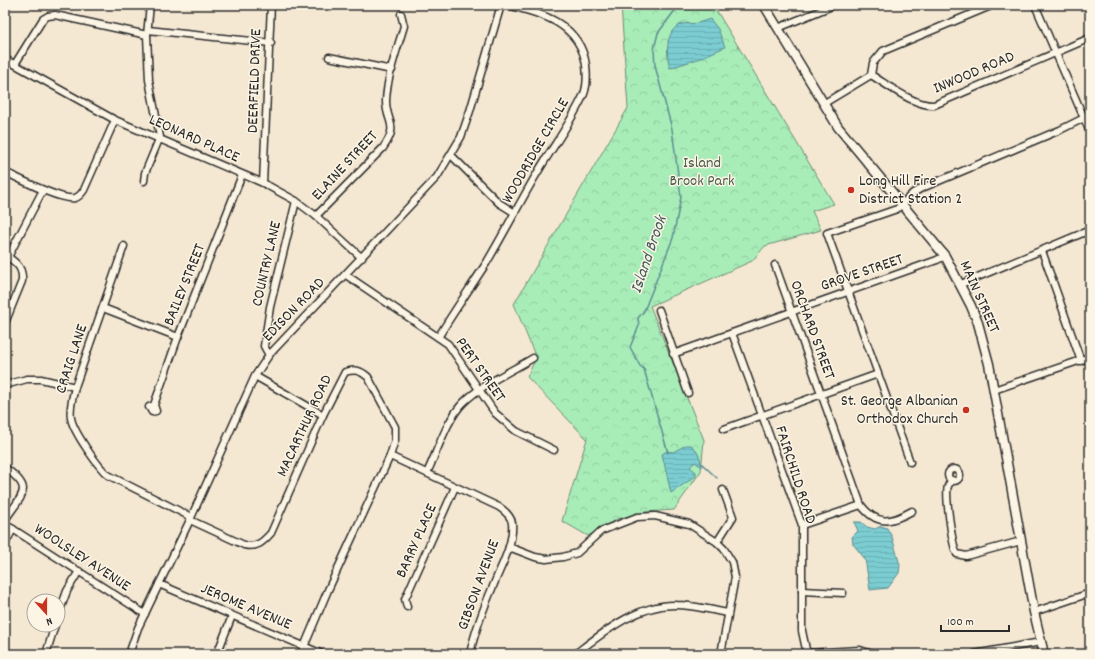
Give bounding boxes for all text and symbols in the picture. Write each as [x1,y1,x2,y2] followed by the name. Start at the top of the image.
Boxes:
[242,28,268,134] street label: DEERFIELD DRIVE
[930,46,1018,100] street label: INWOOD ROAD
[496,93,576,208] street label: WOODRIDGE CIRCLE
[145,109,244,170] street label: LEONARD PLACE
[306,125,384,206] street label: ELAINE STREET
[669,152,735,193] park label: Island Brook Park
[859,170,962,211] place label: Long Hill Fire District Station 2
[846,185,856,195] marker: Long Hill Fire District Station 2
[626,211,675,297] water label: Island Brook
[246,218,288,309] street label: COUNTRY LANE
[158,240,212,330] street label: BAILEY STREET
[818,248,907,298] street label: GROVE STREET
[953,257,1005,337] street label: MAIN STREET
[257,272,331,348] street label: EDISON ROAD
[783,277,841,383] street label: ORCHARD STREET
[50,321,94,397] street label: CRAIG LANE
[449,333,511,408] street label: PERT STREET
[271,371,339,481] street label: MACARTHUR ROAD
[841,390,958,431] place label: St. George Albanian Orthodox Church
[961,405,971,415] marker: St. George Albanian Orthodox Church
[768,423,822,527] street label: FAIRCHILD ROAD
[390,500,444,582] street label: BARRY PLACE
[29,518,135,598] street label: WOOLSLEY AVENUE
[452,536,506,634] street label: GIBSON AVENUE
[197,577,296,637] street label: JEROME AVENUE
[26,593,66,633] north arrow
[941,607,1009,633] scale bar
[43,612,54,629] text: N
[947,614,974,631] text: 100 m

